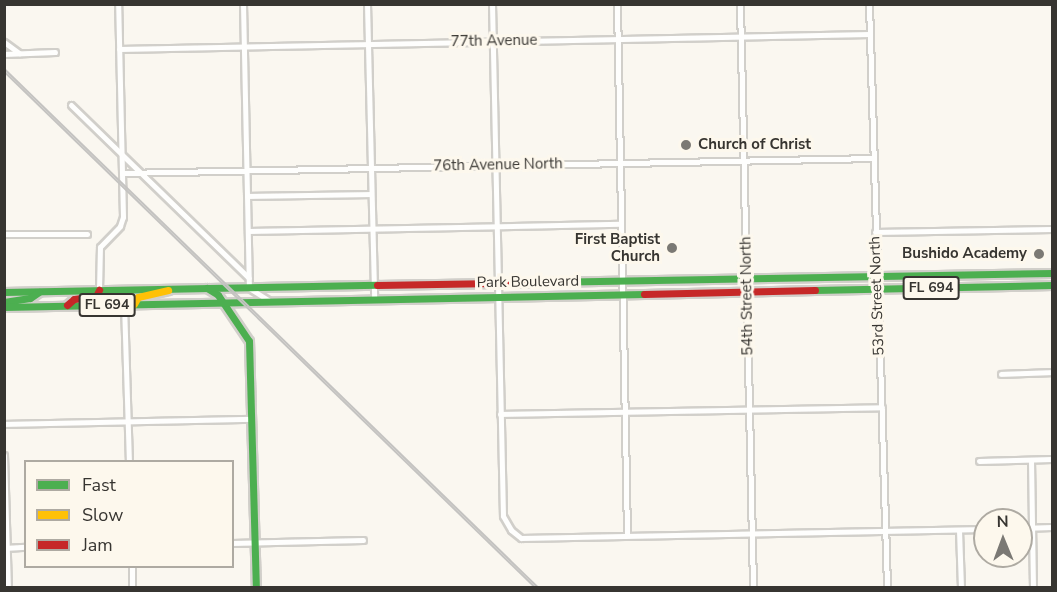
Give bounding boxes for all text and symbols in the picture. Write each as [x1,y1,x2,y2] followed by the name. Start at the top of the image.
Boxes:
[451,31,537,51] street label: 77th Avenue
[698,136,811,154] place label: Church of Christ
[679,138,693,152] marker: Church of Christ
[433,155,563,175] street label: 76th Avenue North
[575,230,660,265] place label: First Baptist Church
[737,236,757,356] street label: 54th Street North
[866,236,888,356] street label: 53rd Street North
[665,241,679,255] marker: First Baptist Church
[902,245,1027,263] place label: Bushido Academy
[1032,247,1046,261] marker: Bushido Academy
[477,272,579,292] street label: Park Boulevard
[902,277,960,299] road number: FL 694
[78,294,136,316] road number: FL 694
[24,460,234,568] legend
[82,473,116,497] text: Fast
[82,503,123,527] text: Slow
[973,508,1033,568] north arrow
[997,511,1009,533] text: N
[82,533,113,557] text: Jam

